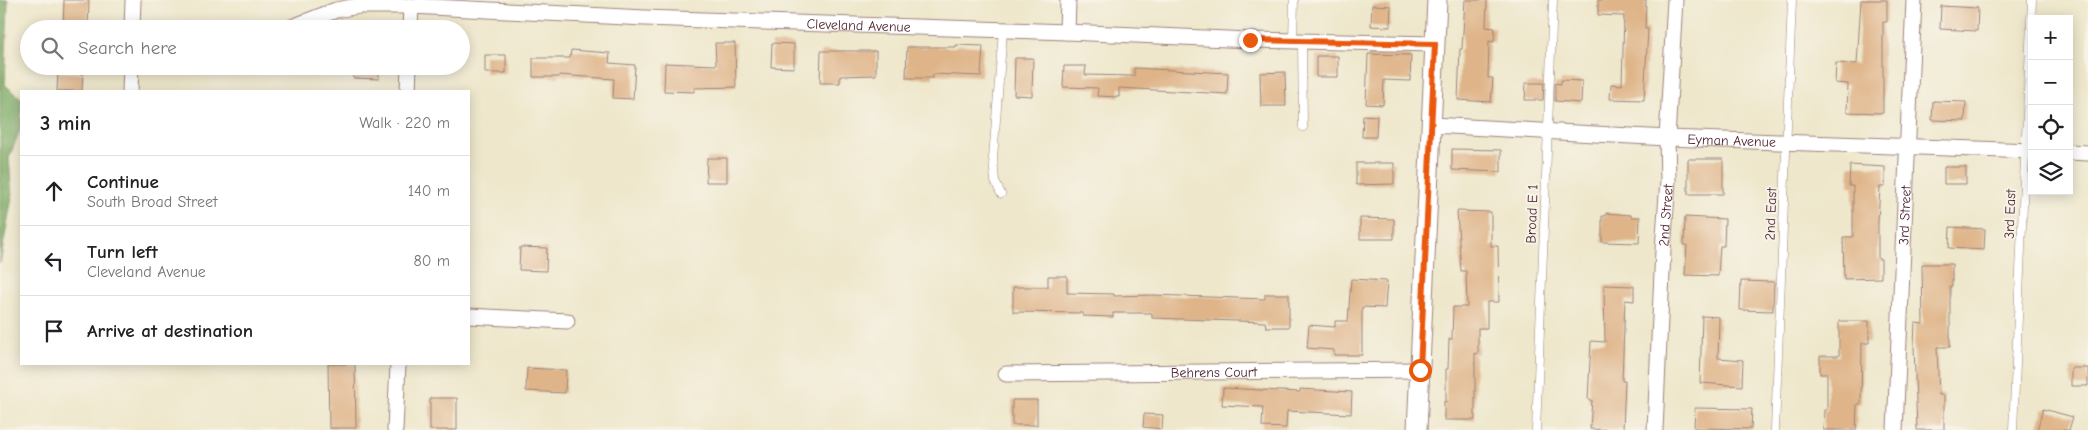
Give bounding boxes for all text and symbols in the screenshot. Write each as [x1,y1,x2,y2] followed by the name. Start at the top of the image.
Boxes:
[806,15,911,35] street label: Cleveland Avenue
[2028,15,2073,195] map controls
[2028,15,2073,60] button: +
[20,20,470,75] search box
[1239,29,1262,52] route end
[38,34,66,62] icon: search
[78,37,177,59] text: Search here
[2028,60,2073,105] button: −
[2028,105,2073,150] button: locate
[40,111,91,135] text: 3 min
[359,114,450,132] text: Walk · 220 m
[1687,130,1776,150] street label: Eyman Avenue
[2028,150,2073,195] button: layers
[87,171,159,193] text: Continue
[40,177,68,205] icon: ahead
[408,182,450,200] text: 140 m
[1655,183,1676,247] street label: 2nd Street
[1522,184,1542,244] street label: Broad E 1
[1895,184,1914,245] street label: 3rd Street
[1762,186,1780,241] street label: 2nd East
[2001,188,2019,239] street label: 3rd East
[87,193,218,211] text: South Broad Street
[87,241,158,263] text: Turn left
[40,247,68,275] icon: left
[413,252,450,270] text: 80 m
[87,263,206,281] text: Cleveland Avenue
[40,317,68,345] icon: arrive
[87,320,253,342] text: Arrive at destination
[1409,359,1432,382] route start
[1171,363,1258,381] street label: Behrens Court

